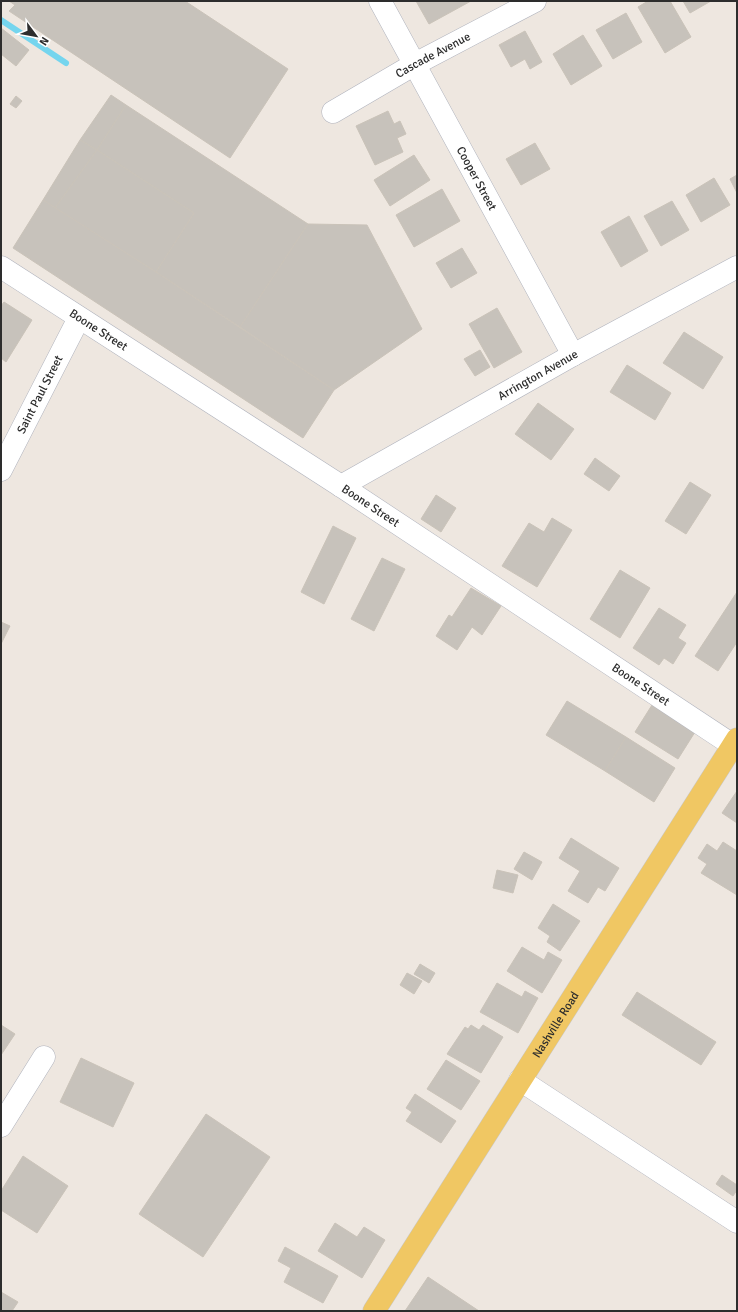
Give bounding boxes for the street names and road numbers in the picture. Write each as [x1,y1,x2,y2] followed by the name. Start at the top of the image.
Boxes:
[393,29,473,82] street label: Cascade Avenue
[453,144,500,213] street label: Cooper Street
[66,306,130,354] street label: Boone Street
[495,347,581,404] street label: Arrington Avenue
[14,353,67,436] street label: Saint Paul Street
[339,482,402,531] street label: Boone Street
[609,660,672,709] street label: Boone Street
[529,989,583,1061] street label: Nashville Road

